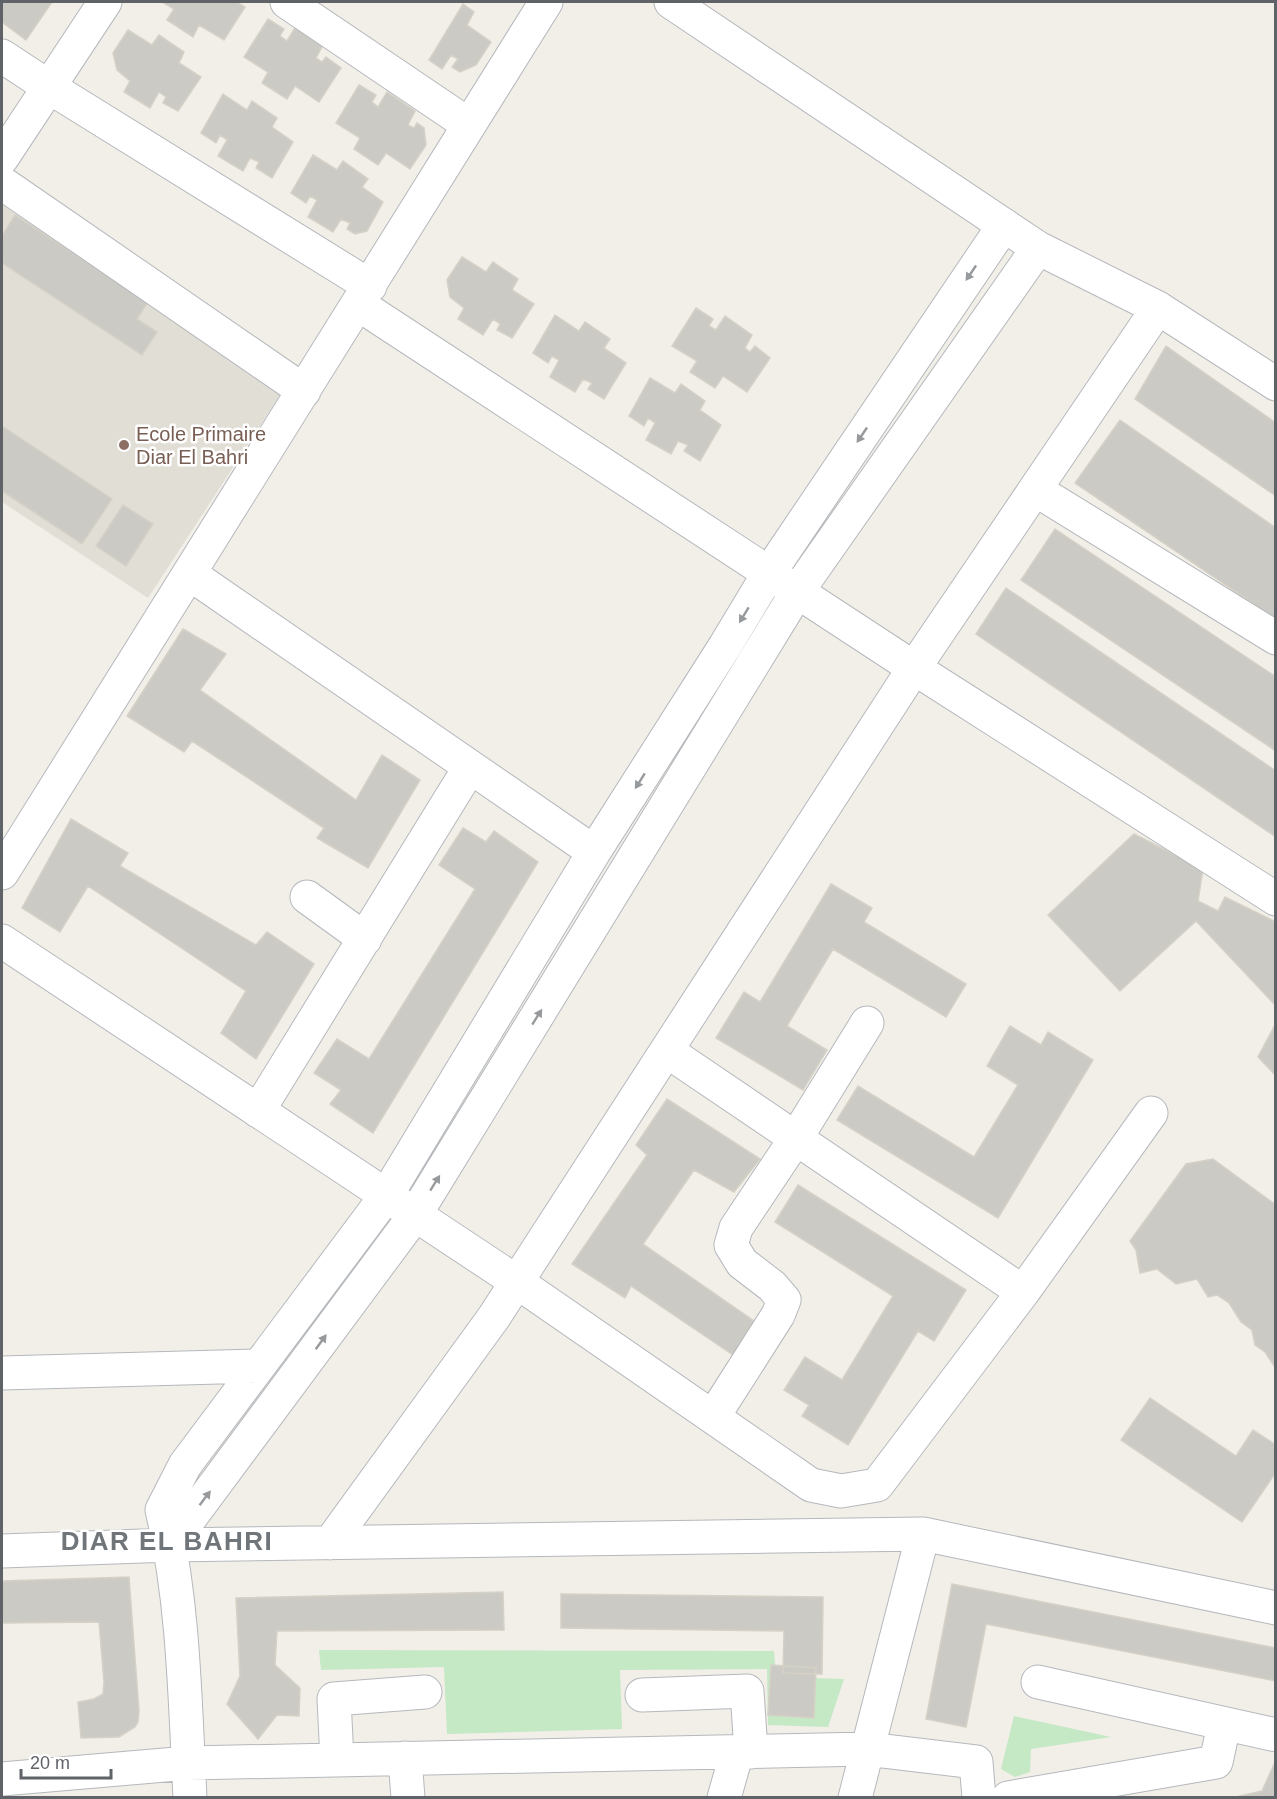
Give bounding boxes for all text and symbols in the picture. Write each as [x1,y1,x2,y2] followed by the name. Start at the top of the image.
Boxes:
[965,265,977,281] one-way arrow
[136,423,266,468] place label: Ecole Primaire Diar El Bahri
[857,427,868,443] one-way arrow
[117,438,131,452] marker: Ecole Primaire Diar El Bahri
[738,607,749,623] one-way arrow
[634,772,645,789] one-way arrow
[531,1009,542,1025] one-way arrow
[429,1175,440,1191] one-way arrow
[315,1334,327,1349] one-way arrow
[199,1491,211,1506] one-way arrow
[61,1526,273,1556] district label: DIAR EL BAHRI
[21,1742,111,1780] scale bar
[30,1753,70,1773] text: 20 m

